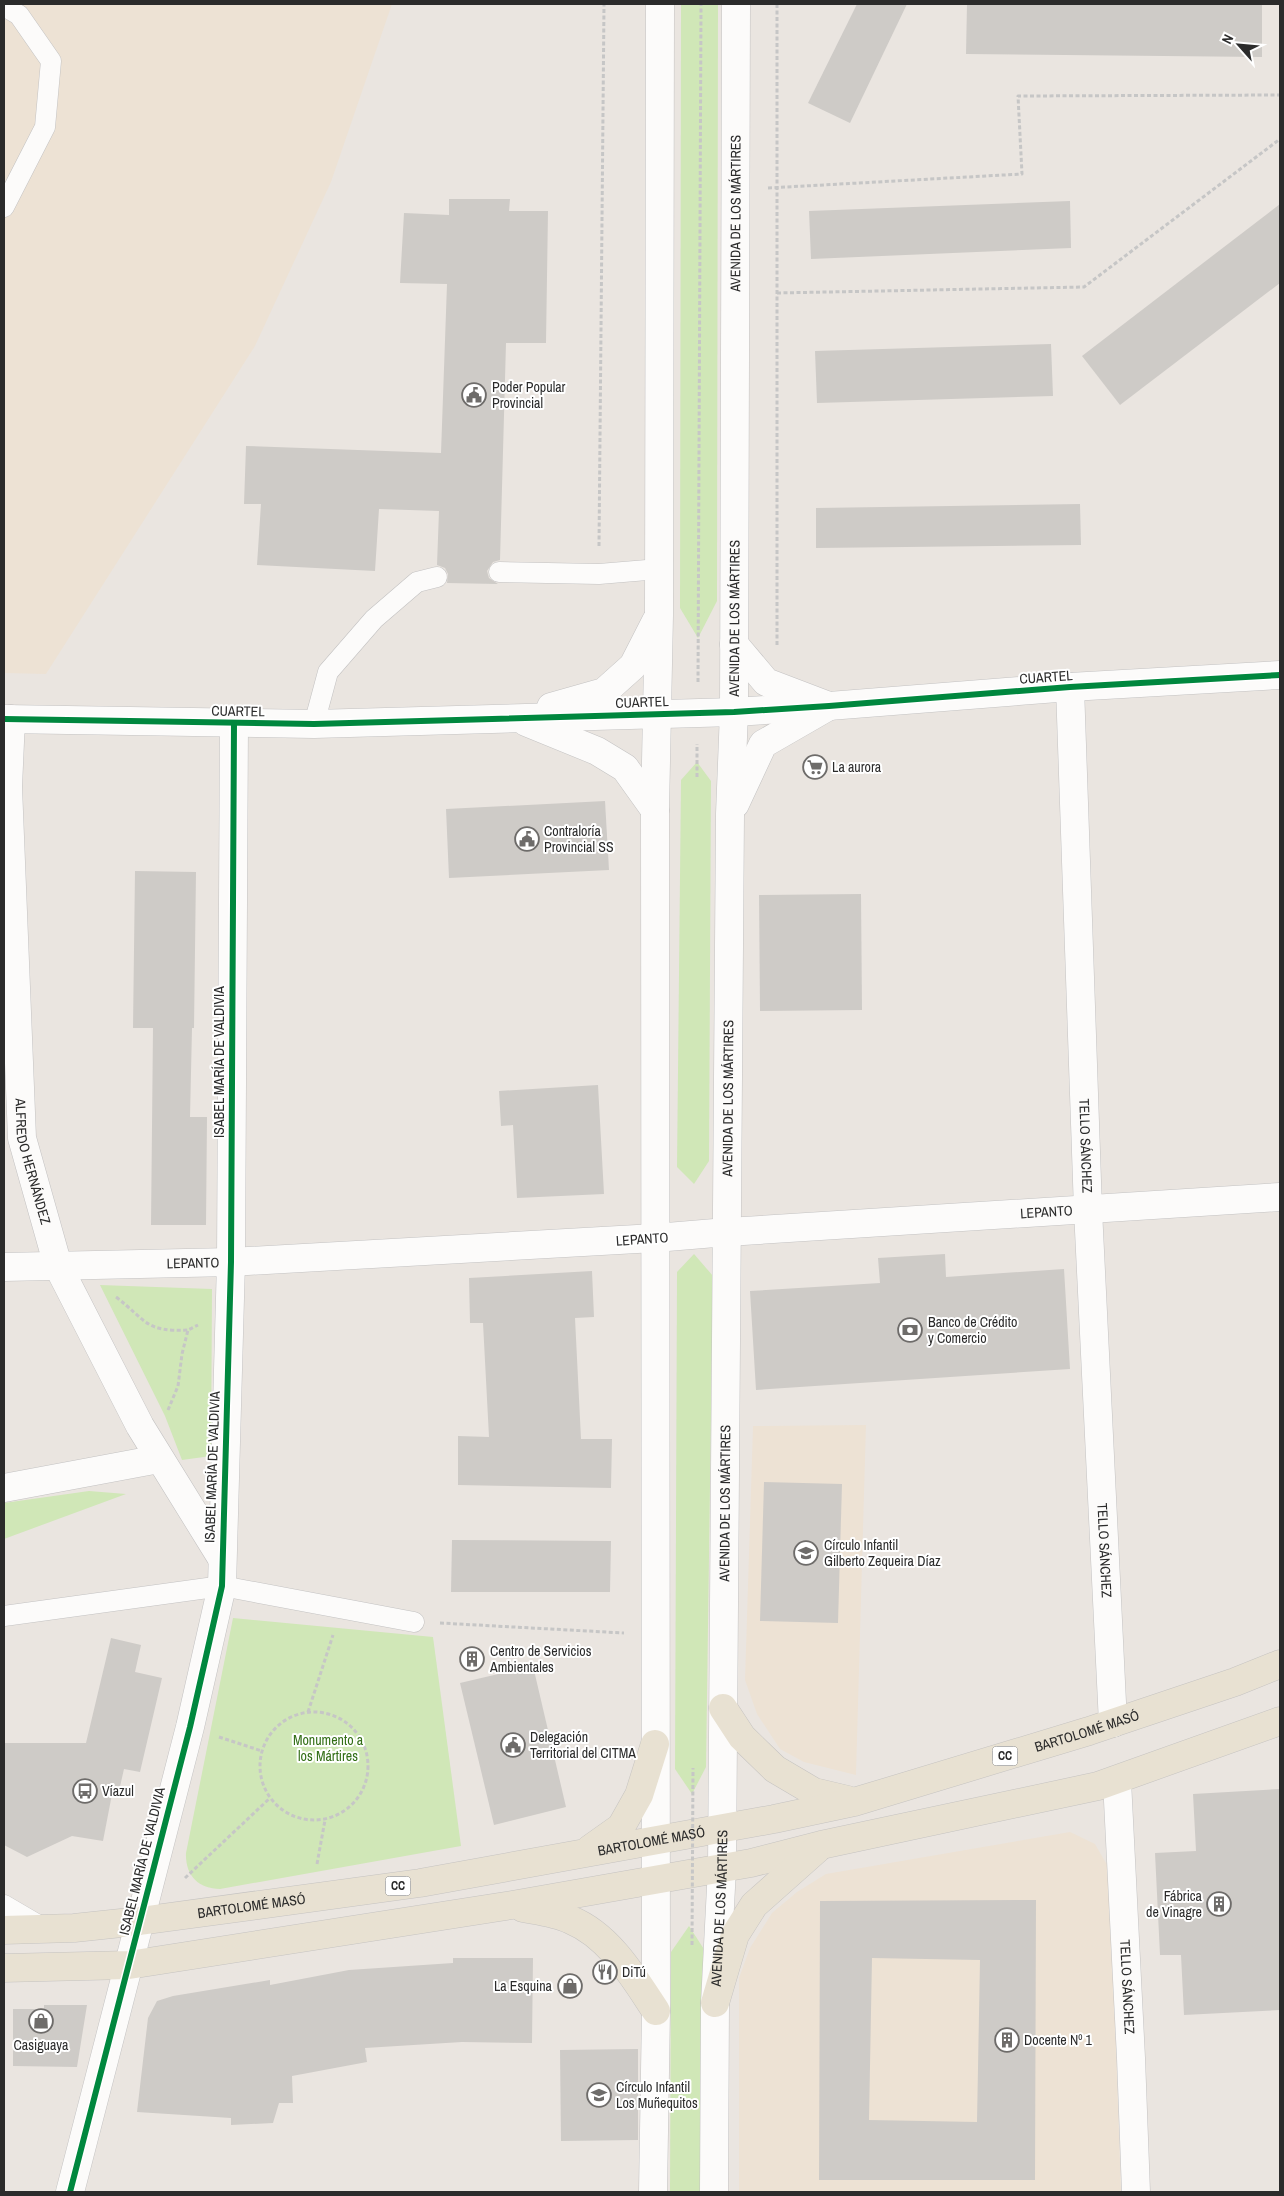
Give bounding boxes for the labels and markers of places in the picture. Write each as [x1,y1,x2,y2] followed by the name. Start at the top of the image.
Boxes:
[492,378,566,412] place label: Poder Popular Provincial
[461,382,487,408] public building icon: Poder Popular Provincial
[802,754,828,780] supermarket icon: La aurora
[832,758,882,776] place label: La aurora
[544,822,614,856] place label: Contraloría Provincial SS
[514,826,540,852] public building icon: Contraloría Provincial SS
[928,1313,1017,1347] place label: Banco de Crédito y Comercio
[897,1317,923,1343] bank icon: Banco de Crédito y Comercio
[824,1536,941,1570] place label: Círculo Infantil Gilberto Zequeira Díaz
[793,1540,819,1566] school or university icon: Círculo Infantil Gilberto Zequeira Díaz
[489,1642,592,1676] place label: Centro de Servicios Ambientales
[459,1646,485,1672] building icon: Centro de Servicios Ambientales
[530,1728,636,1762] place label: Delegación Territorial del CITMA
[500,1732,526,1758] public building icon: Delegación Territorial del CITMA
[72,1778,98,1804] bus stop icon: Víazul
[102,1782,134,1800] place label: Víazul
[1146,1887,1203,1921] place label: Fábrica de Vinagre
[1206,1891,1232,1917] building icon: Fábrica de Vinagre
[592,1959,618,1985] restaurant icon: DiTú
[622,1963,646,1981] place label: DiTú
[557,1973,583,1999] shop icon: La Esquina
[494,1977,553,1995] place label: La Esquina
[28,2008,54,2034] shop icon: Casiguaya
[994,2027,1020,2053] building icon: Docente Nº 1
[1024,2031,1093,2049] place label: Docente Nº 1
[14,2036,69,2054] place label: Casiguaya
[616,2078,698,2112] place label: Círculo Infantil Los Muñequitos
[586,2082,612,2108] school or university icon: Círculo Infantil Los Muñequitos

